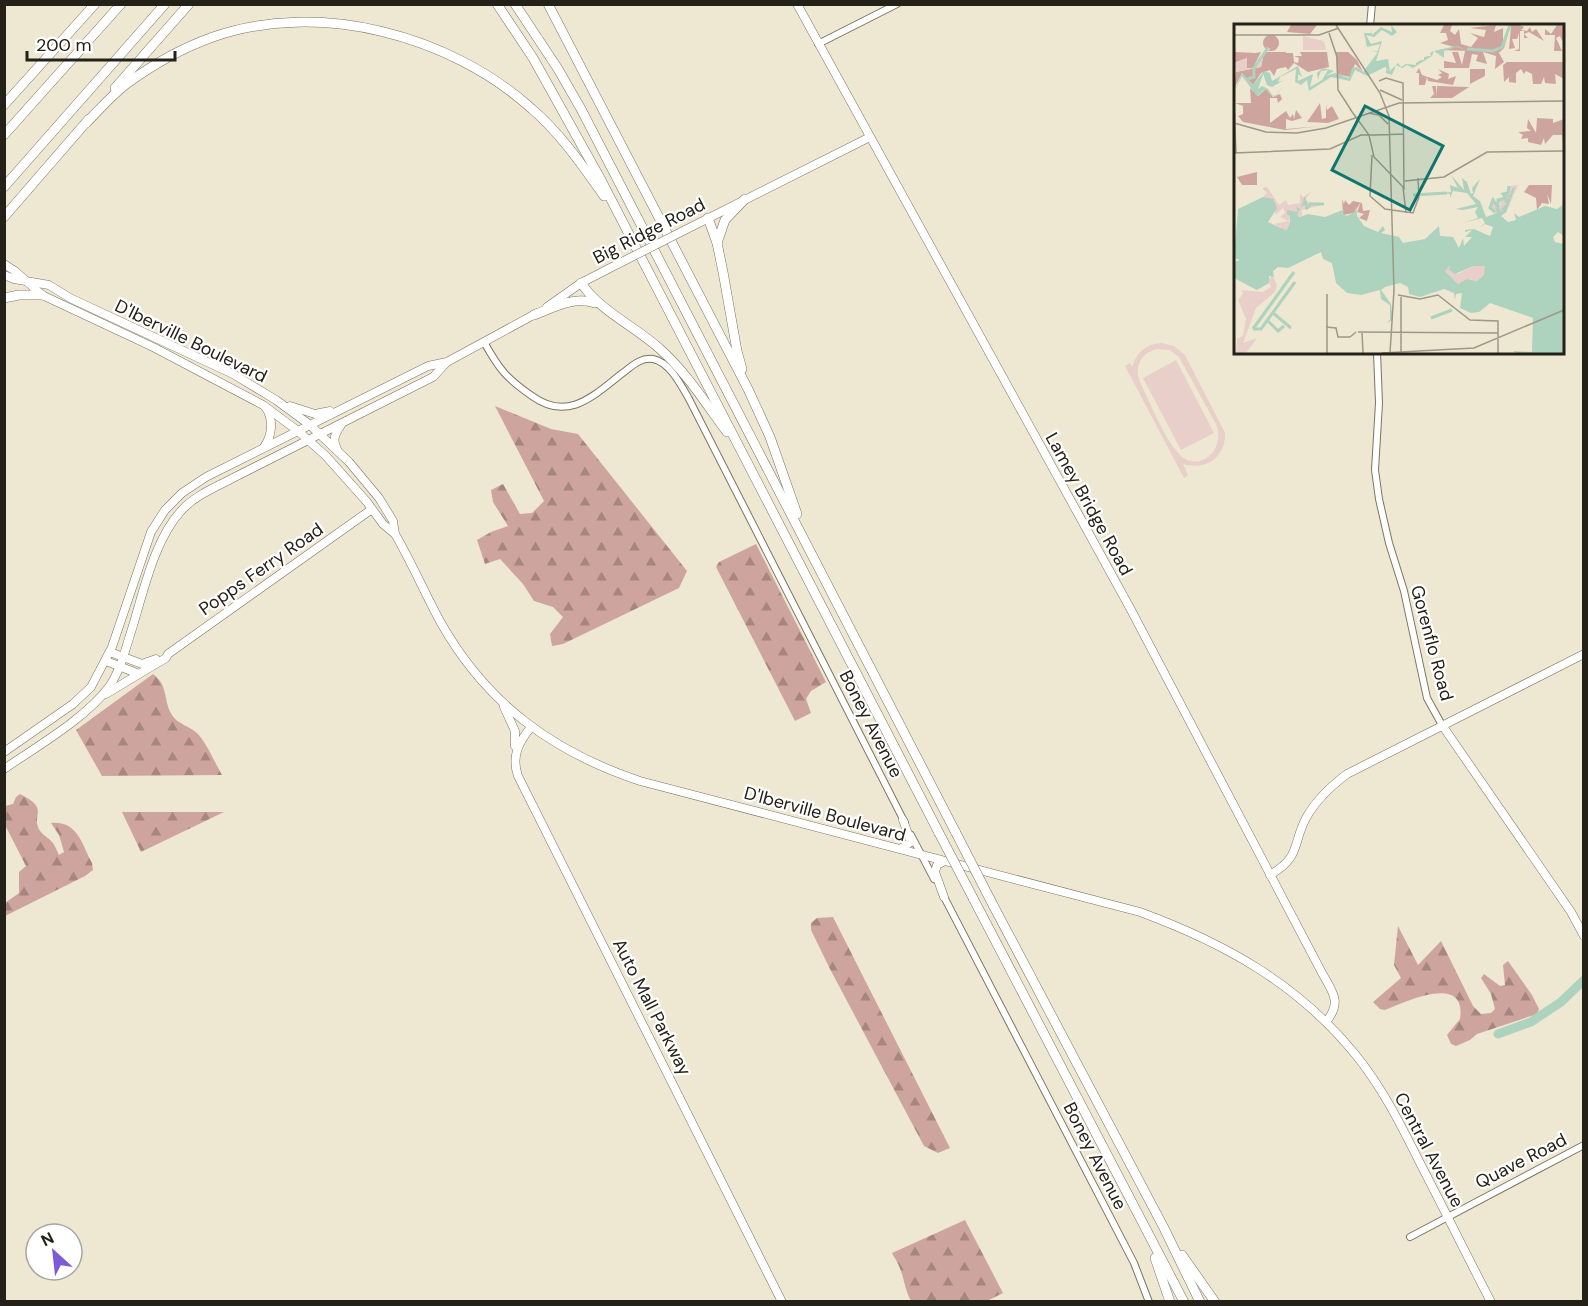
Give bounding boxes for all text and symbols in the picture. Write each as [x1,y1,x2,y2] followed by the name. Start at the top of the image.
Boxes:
[27,24,176,62] scale bar
[1234,24,1564,354] inset map
[36,33,92,57] text: 200 m
[589,192,709,270] street label: Big Ridge Road
[111,294,271,388] street label: D'Iberville Boulevard
[1040,428,1138,580] street label: Lamey Bridge Road
[194,517,328,621] street label: Popps Ferry Road
[1405,583,1459,703] street label: Gorenflo Road
[834,666,908,782] street label: Boney Avenue
[741,781,909,847] street label: D'Iberville Boulevard
[607,934,697,1080] street label: Auto Mall Parkway
[1389,1088,1469,1212] street label: Central Avenue
[1058,1098,1132,1214] street label: Boney Avenue
[1471,1128,1571,1194] street label: Quave Road
[24,1222,84,1282] north arrow
[37,1227,57,1251] text: N

